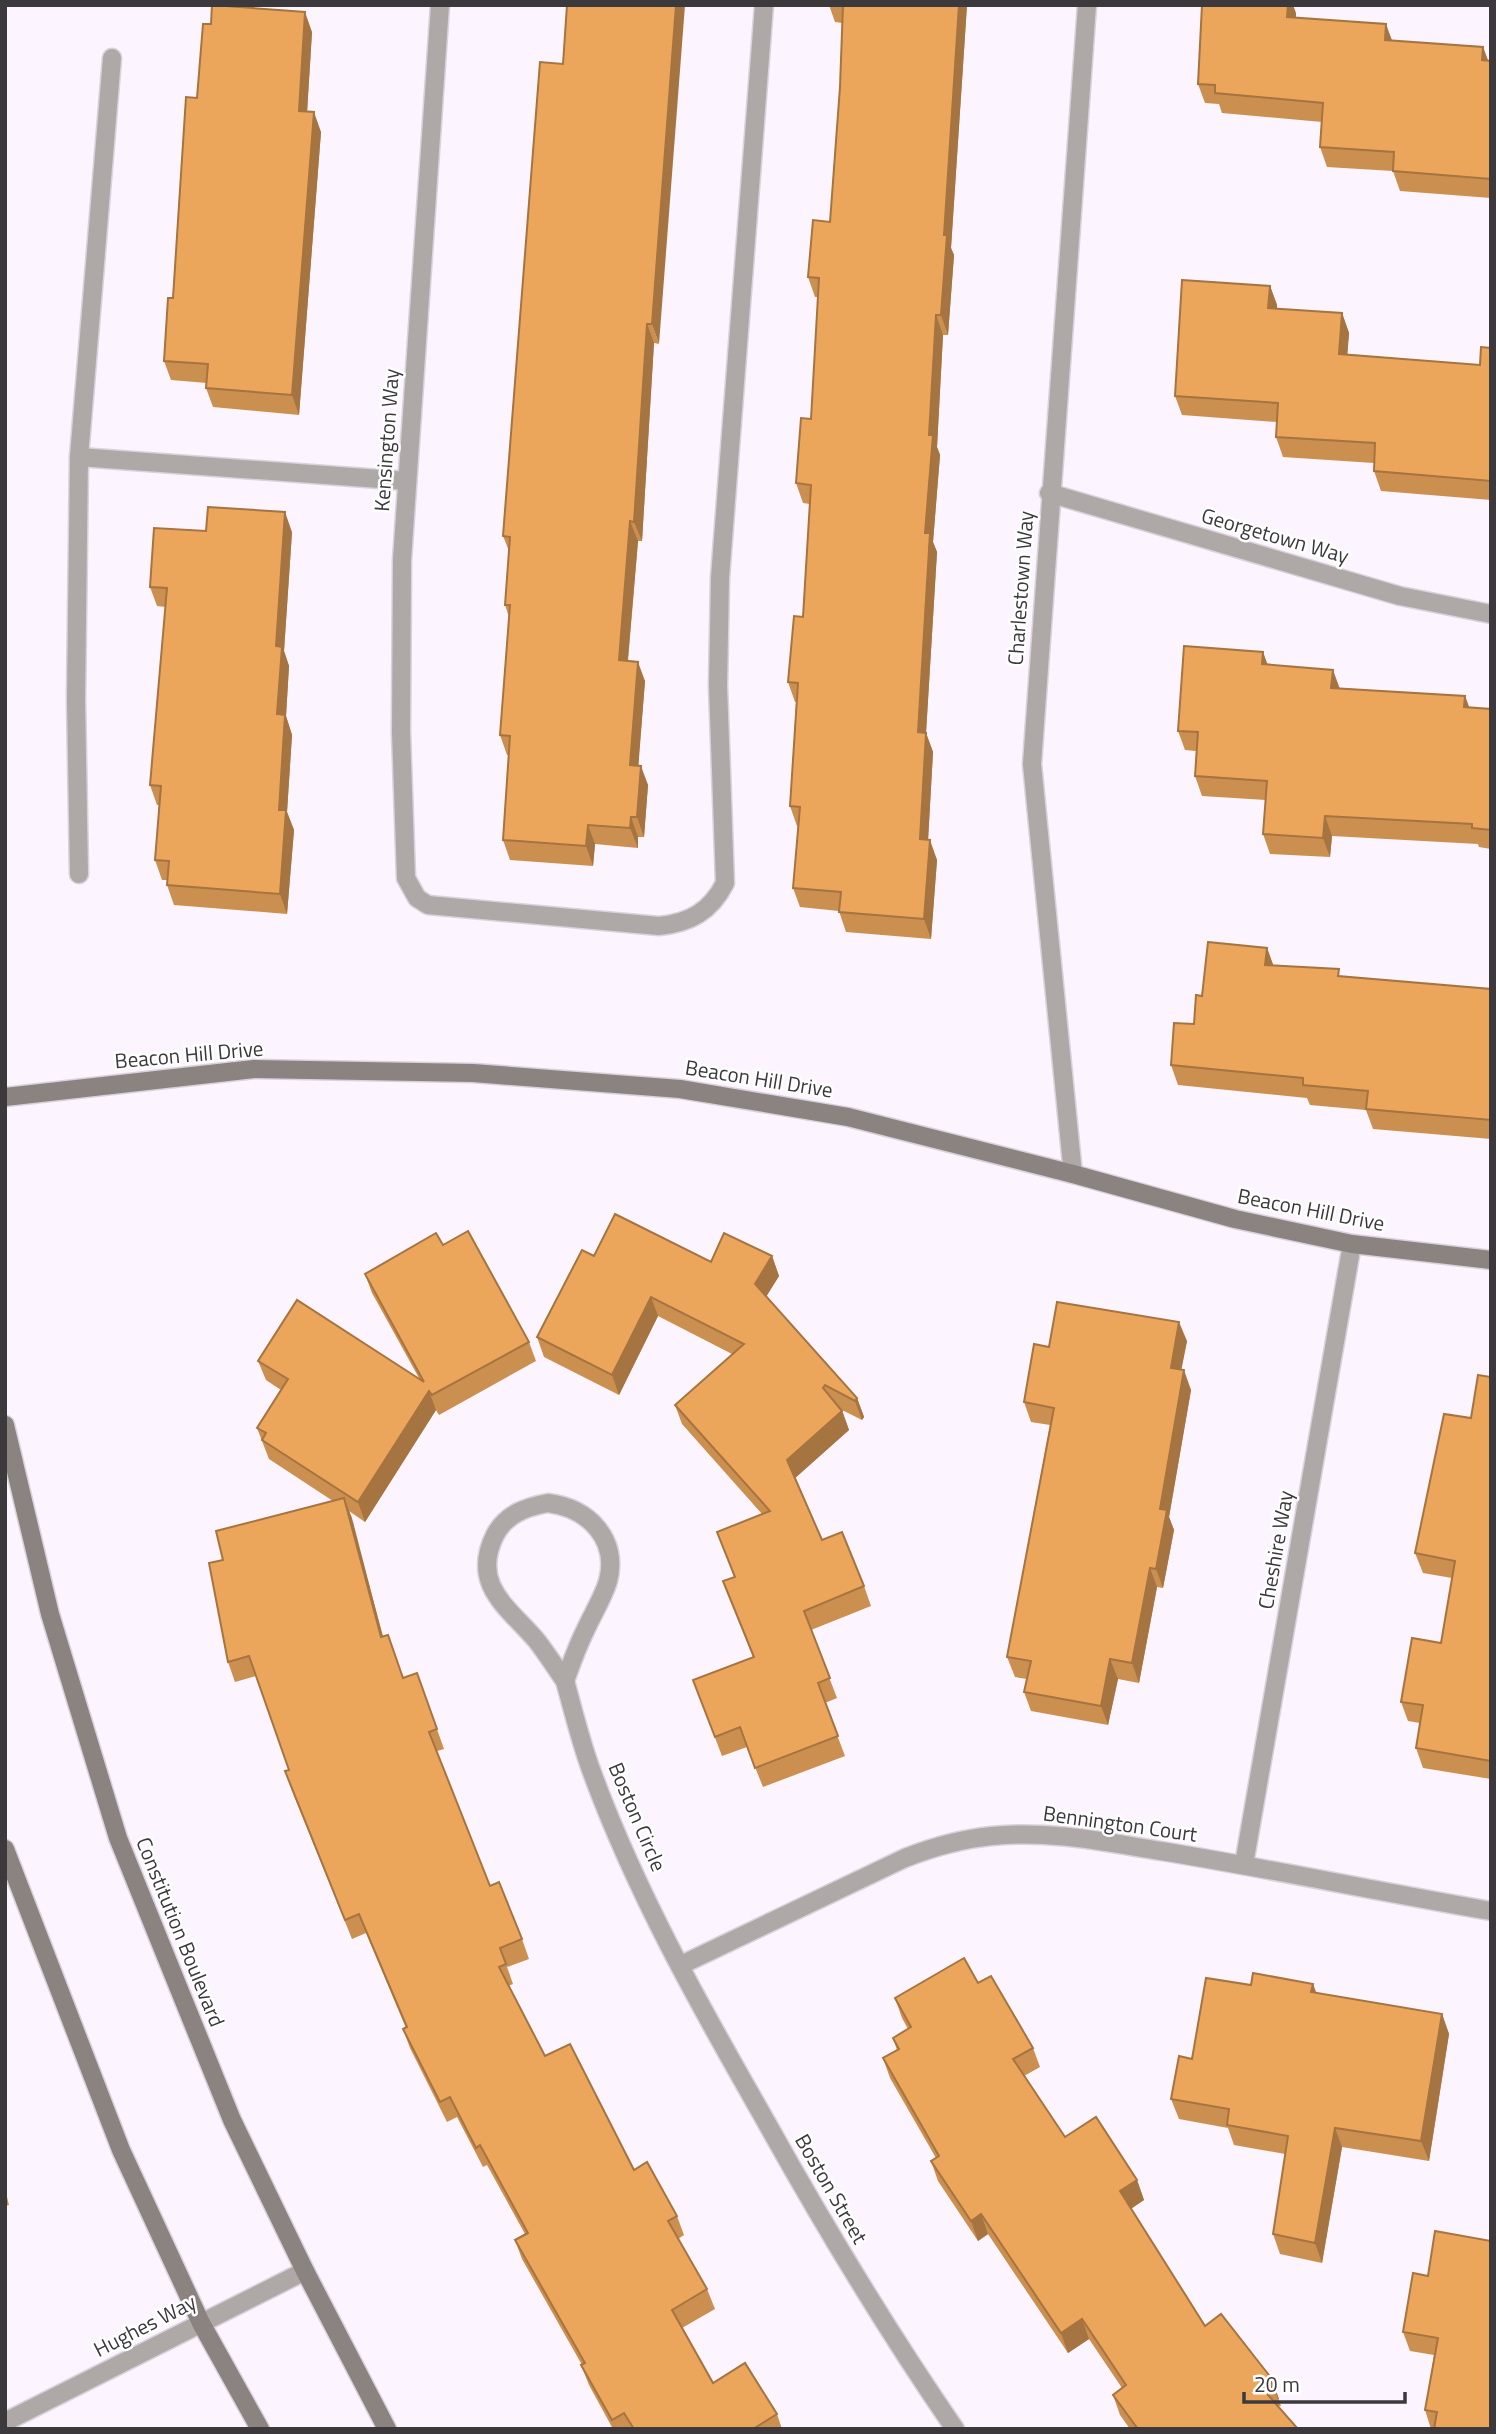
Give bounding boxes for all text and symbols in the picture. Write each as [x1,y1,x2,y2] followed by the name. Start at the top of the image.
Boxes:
[365,367,407,512] street label: Kensington Way
[1198,499,1353,571] street label: Georgetown Way
[999,510,1041,666] street label: Charlestown Way
[113,1032,265,1076] street label: Beacon Hill Drive
[683,1051,835,1105] street label: Beacon Hill Drive
[1235,1179,1387,1239] street label: Beacon Hill Drive
[1249,1488,1301,1612] street label: Cheshire Way
[601,1757,675,1876] street label: Boston Circle
[1041,1796,1200,1850] street label: Bennington Court
[128,1832,234,2031] street label: Constitution Boulevard
[787,2128,877,2250] street label: Boston Street
[88,2286,201,2365] street label: Hughes Way
[1244,2360,1405,2404] scale bar
[1254,2368,1300,2400] text: 20 m

